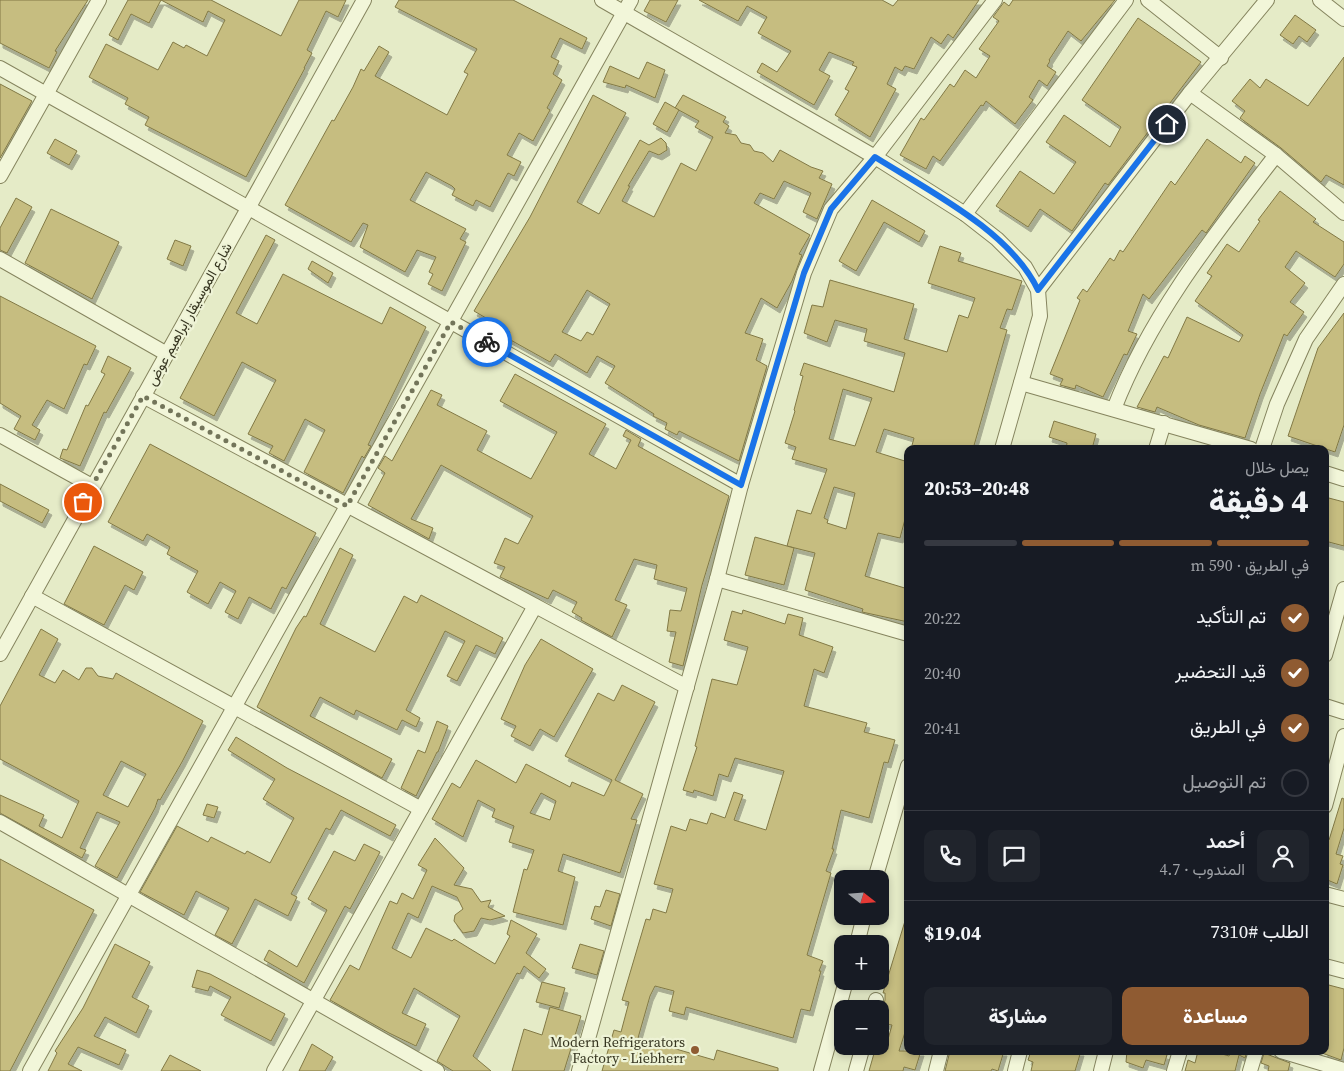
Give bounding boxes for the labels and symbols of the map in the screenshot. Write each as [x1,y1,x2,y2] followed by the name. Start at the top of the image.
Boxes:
[1146,103,1188,145] pin
[141,239,238,390] street label: شارع الموسيقار إبراهيم عوض
[462,317,512,367] courier
[62,481,104,523] pin
[834,870,889,925] north arrow
[550,1032,685,1068] place label: Modern Refrigerators Factory - Liebherr
[689,1044,701,1056] marker: Modern Refrigerators Factory - Liebherr

